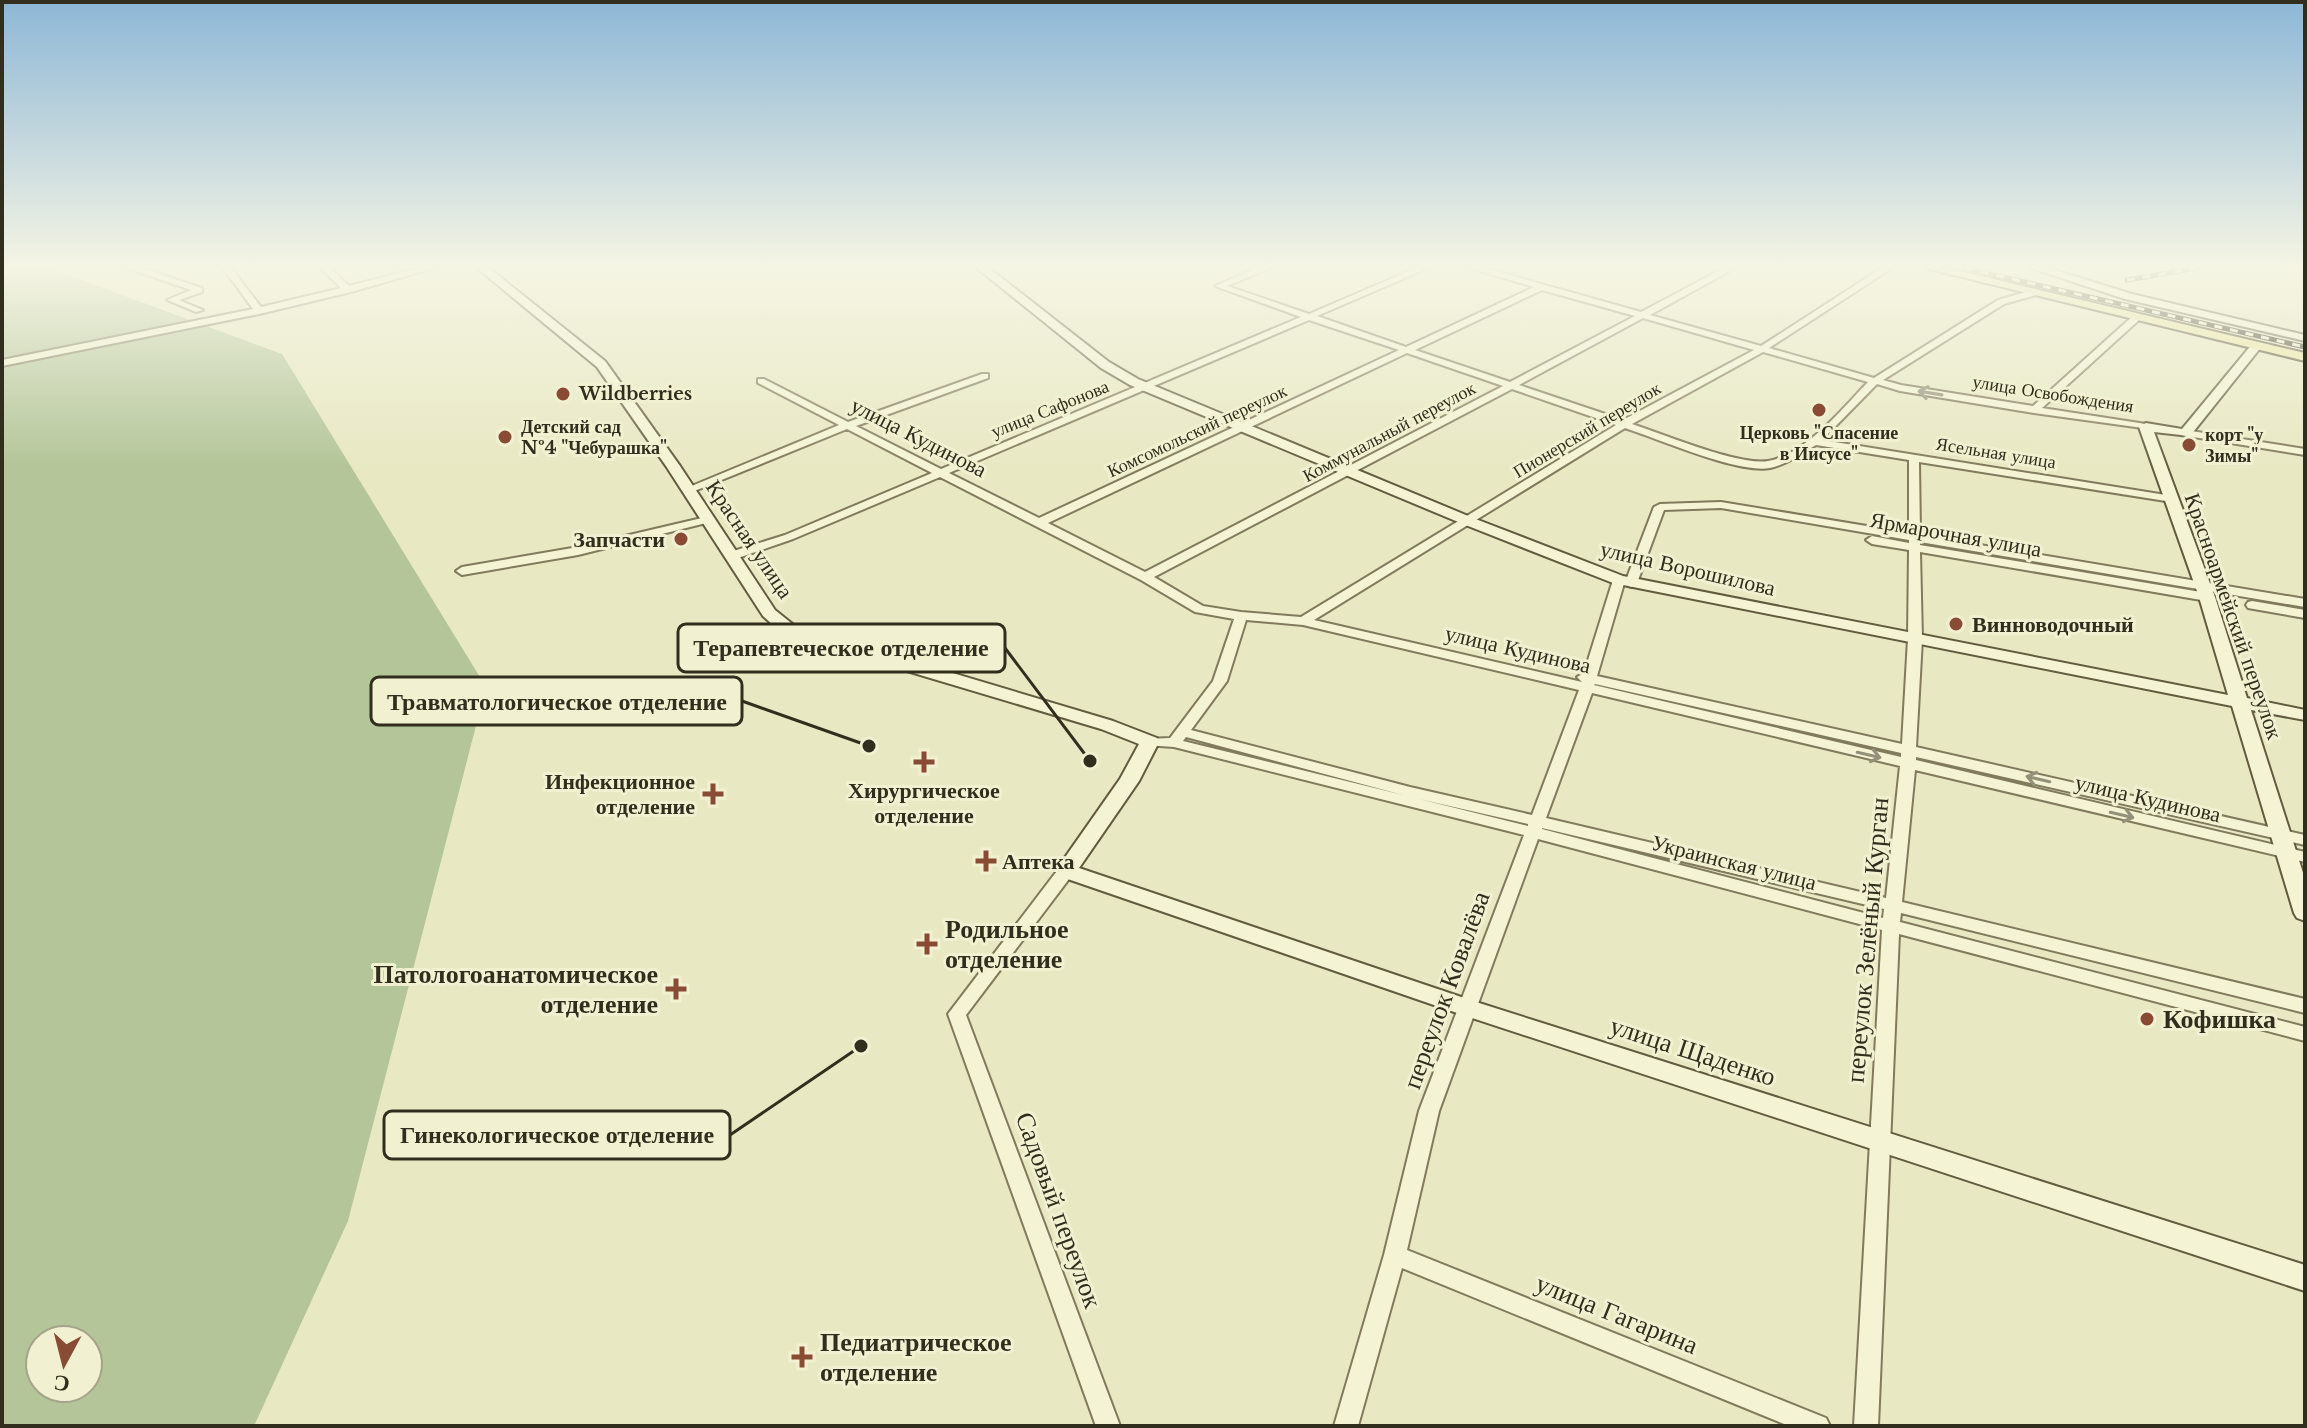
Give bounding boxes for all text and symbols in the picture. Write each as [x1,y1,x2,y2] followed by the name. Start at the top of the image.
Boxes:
[1971,370,2135,418] street label: улица Освобождения
[988,375,1112,443] street label: улица Сафонова
[1299,377,1479,487] street label: Коммунальный переулок
[1509,377,1665,483] street label: Пионерский переулок
[1104,380,1290,482] street label: Комсомольский переулок
[578,383,692,405] place label: Wildberries
[554,385,572,403] marker: Wildberries
[1918,385,1943,400] one-way arrow
[846,392,991,483] street label: улица Кудинова
[1810,401,1828,419] marker: Церковь "Спасение в Иисусе"
[521,416,667,459] place label: Детский сад №4 "Чебурашка"
[1740,422,1898,465] place label: Церковь "Спасение в Иисусе"
[2205,424,2263,467] place label: корт "у Зимы"
[496,428,514,446] marker: Детский сад №4 "Чебурашка"
[1935,433,2057,473] street label: Ясельная улица
[2180,436,2198,454] marker: корт "у Зимы"
[700,475,799,604] street label: Красная улица
[2179,489,2288,743] street label: Красноармейский переулок
[1868,506,2044,563] street label: Ярмарочная улица
[573,526,665,553] place label: Запчасти
[672,530,690,548] marker: Запчасти
[1598,535,1778,602] street label: улица Ворошилова
[1972,611,2134,638] place label: Винноводочный
[1947,615,1965,633] marker: Винноводочный
[1442,620,1594,679] street label: улица Кудинова
[678,624,1005,672] callout: Терапевтеческое отделение
[693,633,989,662] text: Терапевтеческое отделение
[371,677,742,725] callout: Травматологическое отделение
[387,687,727,716] text: Травматологическое отделение
[1856,748,1882,763] one-way arrow
[913,751,935,773] marker: Хирургическое отделение
[545,768,695,820] place label: Инфекционное отделение
[2072,769,2224,828] street label: улица Кудинова
[2025,771,2051,786] one-way arrow
[848,777,1000,829] place label: Хирургическое отделение
[702,783,724,805] marker: Инфекционное отделение
[1839,796,1895,1084] street label: переулок Зелёный Курган
[2109,808,2135,823] one-way arrow
[1648,829,1819,896] street label: Украинская улица
[1002,848,1074,875] place label: Аптека
[977,852,995,870] marker: Аптека
[1395,886,1497,1093] street label: переулок Ковалёва
[945,913,1068,975] place label: Родильное отделение
[916,933,938,955] marker: Родильное отделение
[373,958,658,1020] place label: Патологоанатомическое отделение
[665,978,687,1000] marker: Патологоанатомическое отделение
[2163,1003,2276,1035] place label: Кофишка
[1606,1009,1780,1093] street label: улица Щаденко
[2138,1010,2156,1028] marker: Кофишка
[1009,1108,1109,1313] street label: Садовый переулок
[384,1111,730,1159] callout: Гинекологическое отделение
[400,1120,714,1149] text: Гинекологическое отделение
[1531,1267,1703,1361] street label: улица Гагарина
[24,1324,104,1404] north arrow
[820,1326,1012,1388] place label: Педиатрическое отделение
[791,1346,813,1368] marker: Педиатрическое отделение
[52,1369,71,1398] text: С

